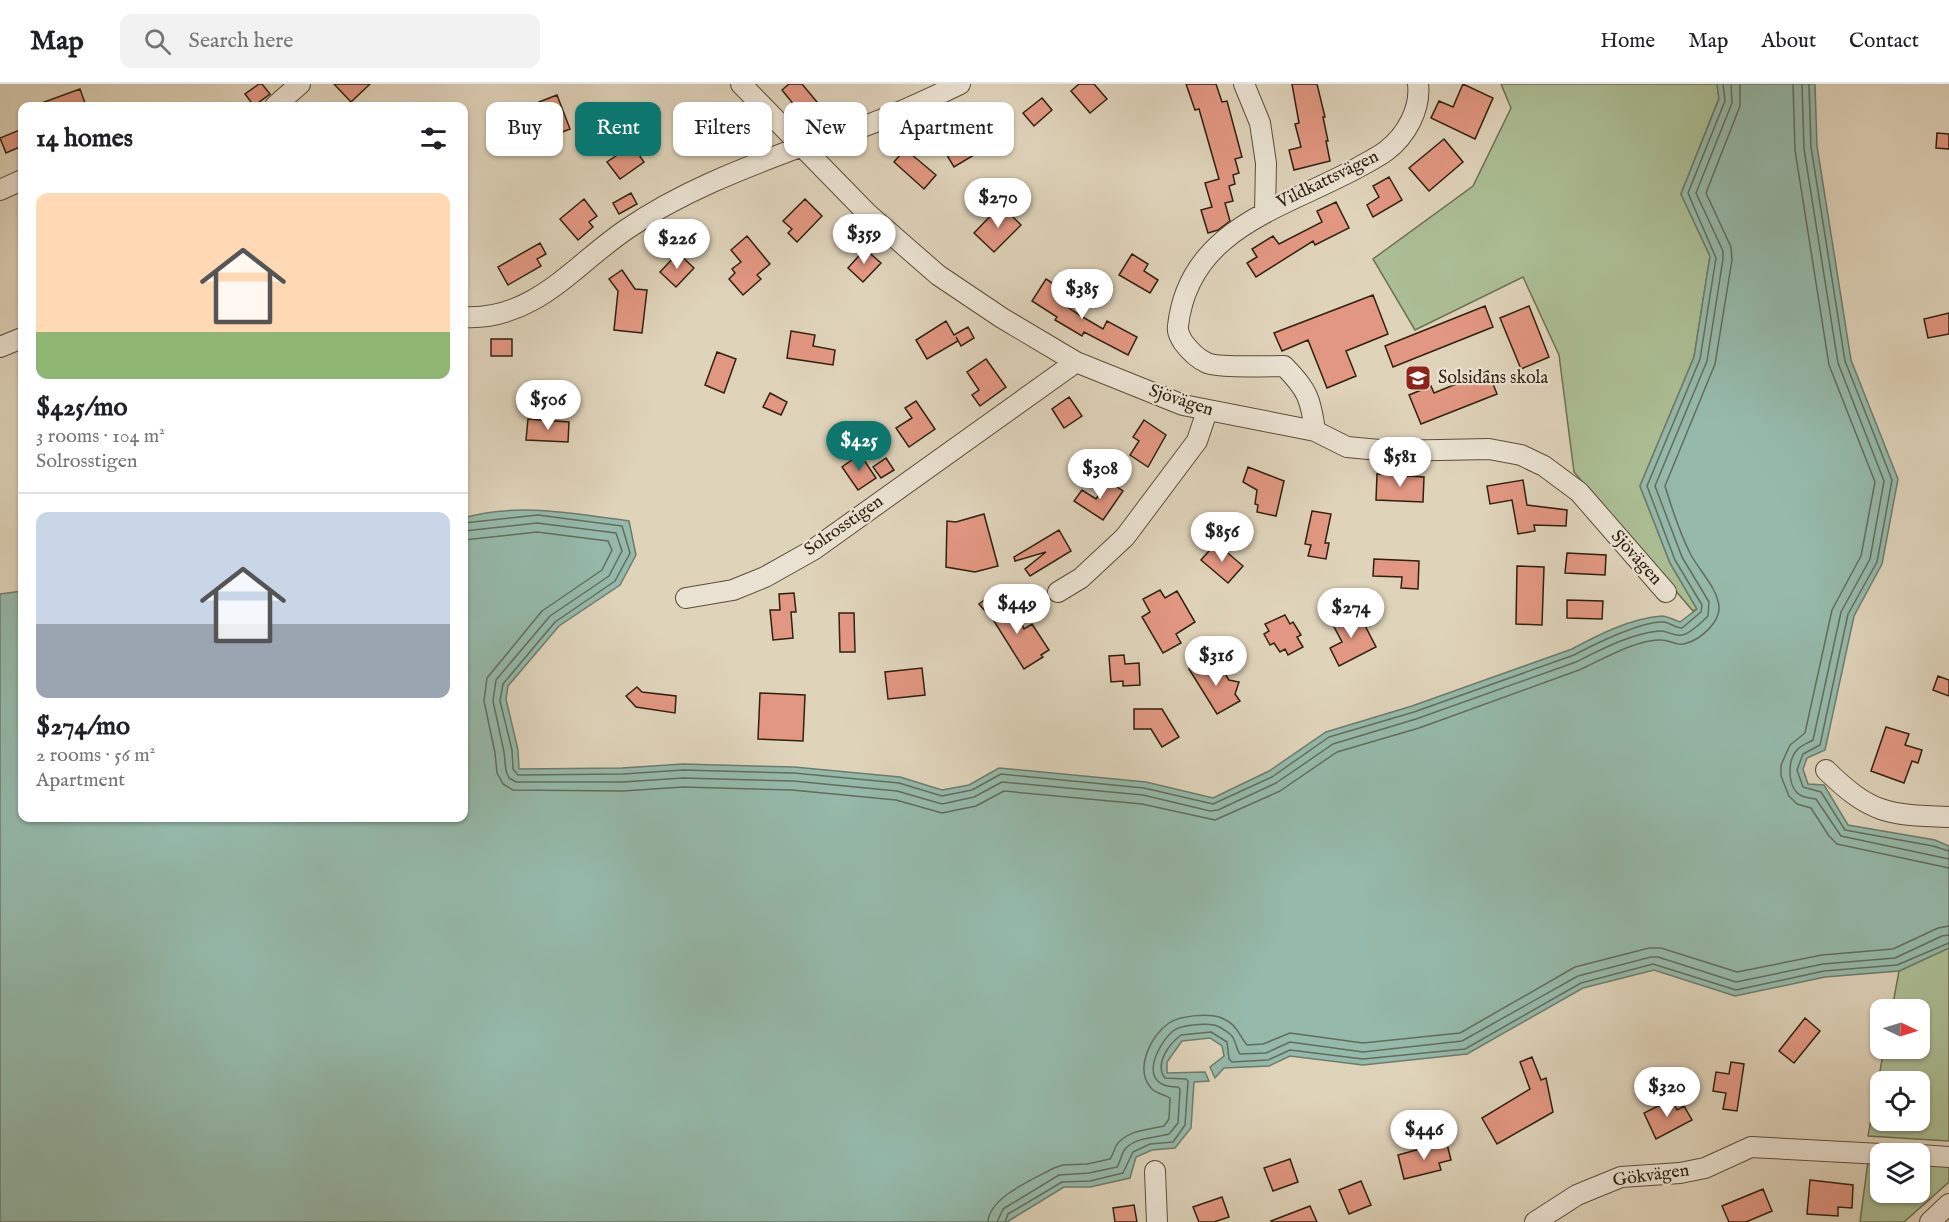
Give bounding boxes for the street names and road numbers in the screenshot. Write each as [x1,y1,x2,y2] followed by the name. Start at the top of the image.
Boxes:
[1272,145,1383,215] street label: Vildkattsvägen
[1146,380,1216,422] street label: Sjövägen
[800,490,888,562] street label: Solrosstigen
[1605,526,1667,591] street label: Sjövägen
[1611,1159,1691,1193] street label: Gökvägen

